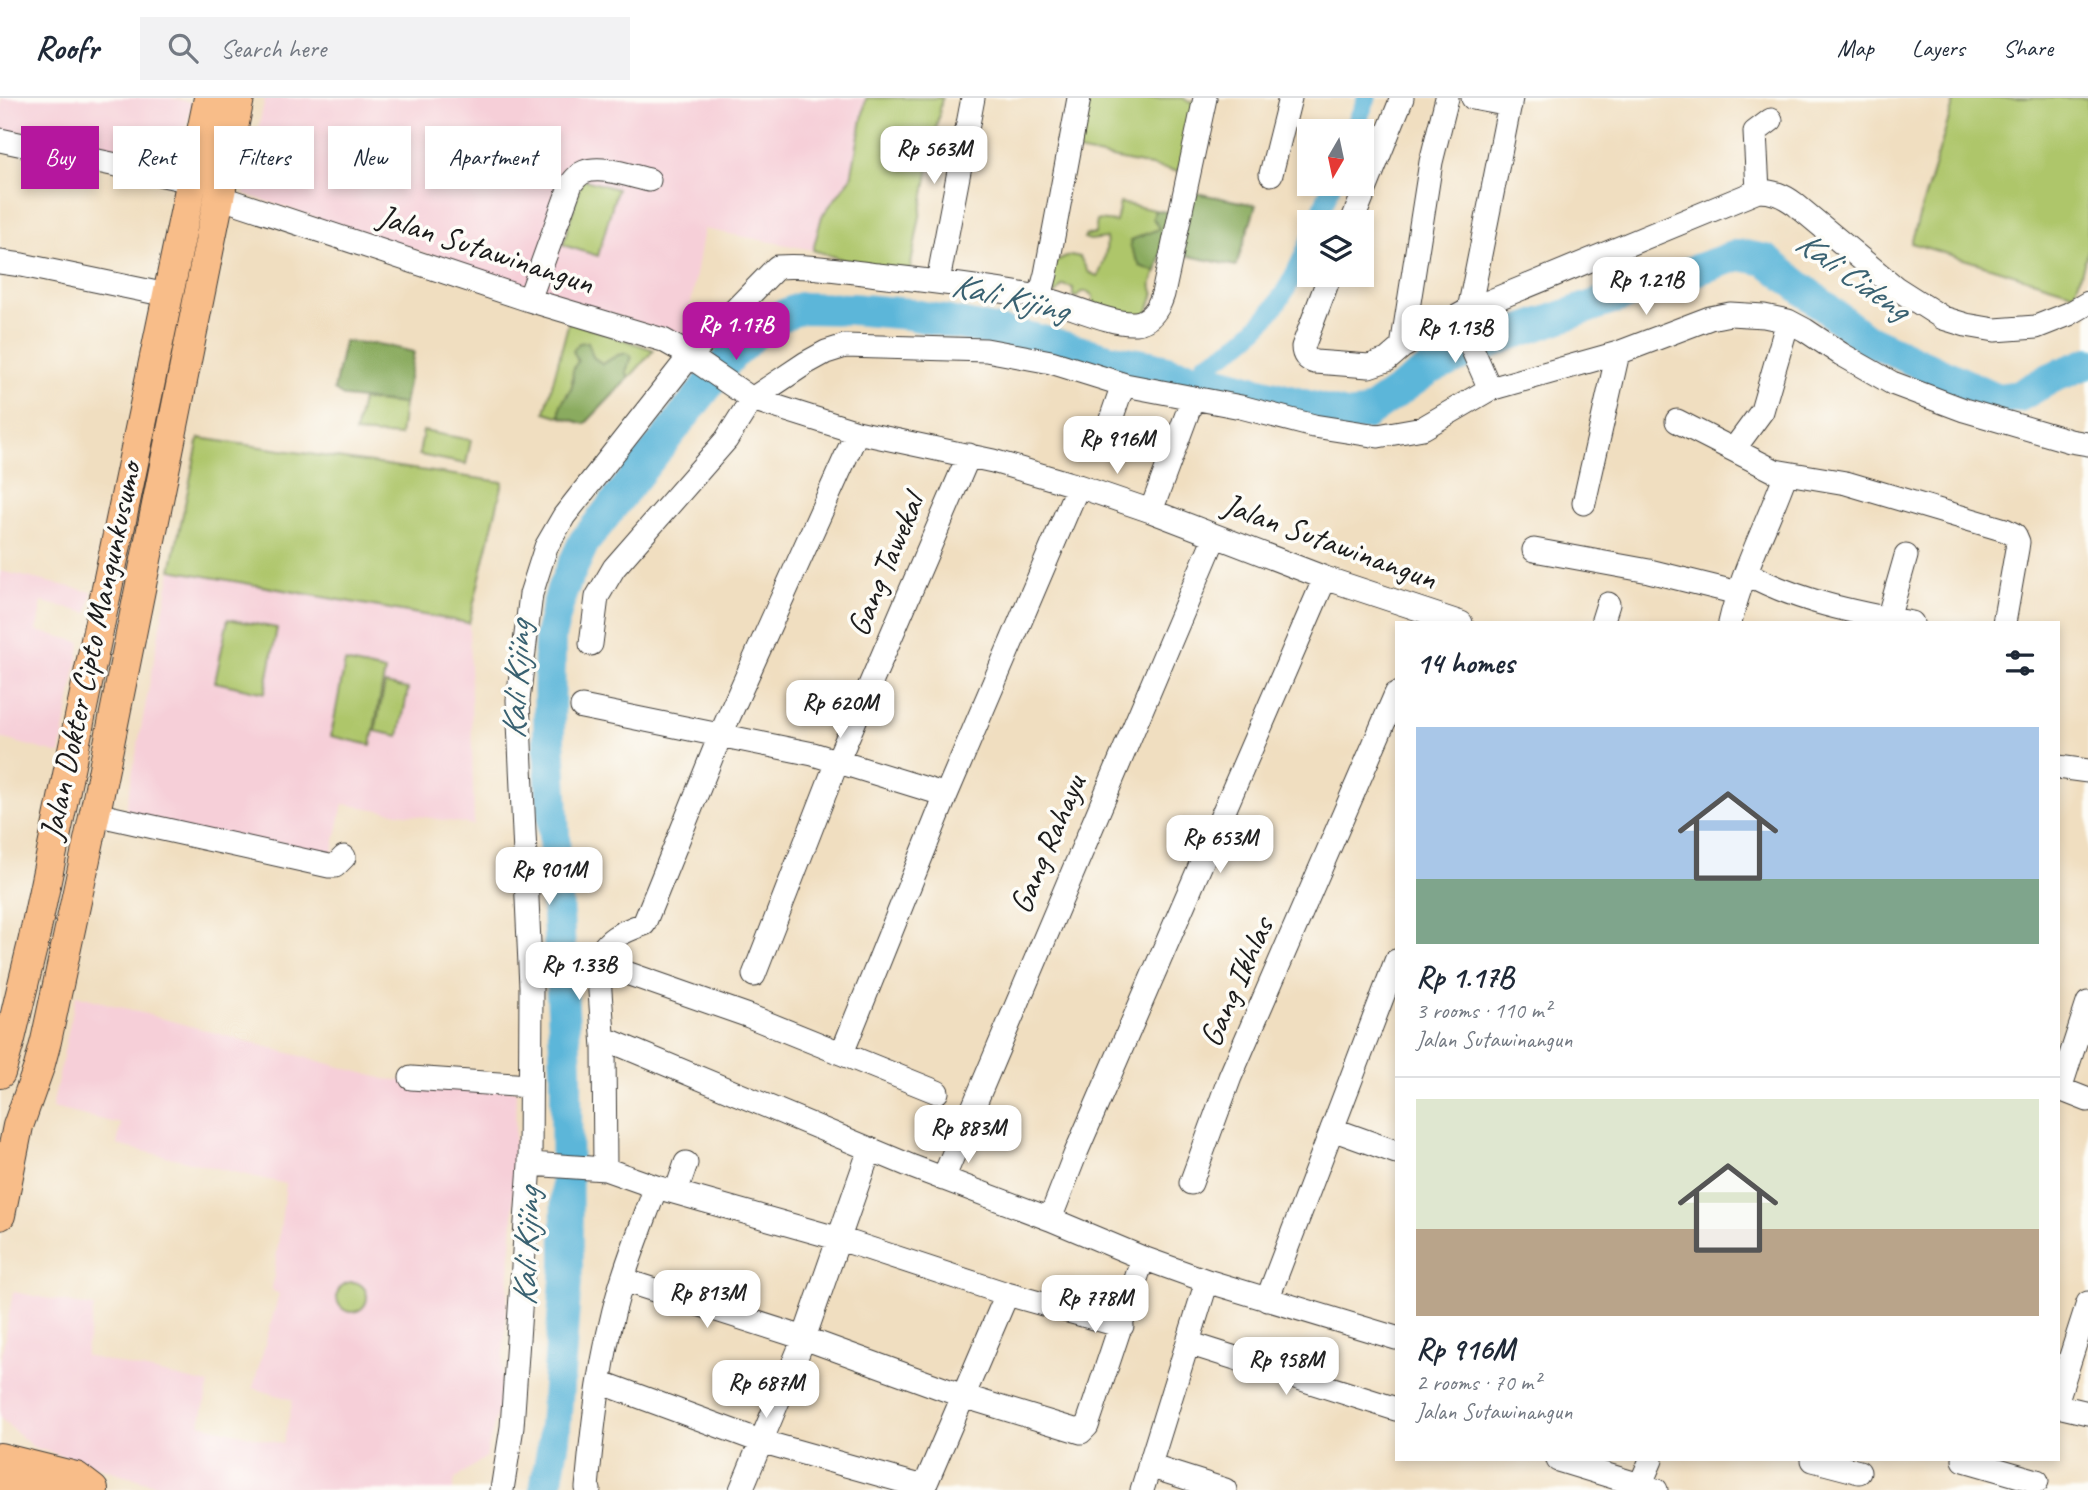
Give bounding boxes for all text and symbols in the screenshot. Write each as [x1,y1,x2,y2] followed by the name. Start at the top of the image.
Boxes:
[140,17,630,80] search box
[35,27,98,69] text: Roofr
[164,29,202,67] icon: search
[220,32,326,65] text: Search here
[1837,33,1874,63] text: Map
[1912,33,1965,63] text: Layers
[2003,33,2053,63] text: Share
[1297,119,1374,196] north arrow
[1297,119,1374,287] map controls
[21,126,99,189] chip: Buy
[113,126,200,189] chip: Rent
[214,126,314,189] chip: Filters
[328,126,411,189] chip: New
[425,126,561,189] chip: Apartment
[869,126,999,186] pin: Rp 563M
[896,134,972,163] text: Rp 563M
[371,194,599,304] street label: Jalan Sutawinangun
[1297,210,1374,287] button: layers
[1787,220,1922,333] water label: Kali Cideng
[1574,258,1718,317] pin: Rp 1.21B
[947,262,1077,333] water label: Kali Kijing
[1609,265,1683,294] text: Rp 1.21B
[664,302,808,362] pin: Rp 1.17B
[1383,306,1527,365] pin: Rp 1.13B
[699,310,773,339] text: Rp 1.17B
[1418,313,1492,342] text: Rp 1.13B
[1052,416,1182,476] pin: Rp 916M
[1079,424,1155,453] text: Rp 916M
[29,455,151,845] street label: Jalan Dokter Cipto Mangunkusumo
[1216,482,1443,599] street label: Jalan Sutawinangun
[836,483,936,642] street label: Gang Tawekal
[490,615,542,740] water label: Kali Kijing
[1416,644,1514,682] text: 14 homes
[2001,644,2039,682] icon: filters
[775,680,905,740] pin: Rp 620M
[802,688,878,717] text: Rp 620M
[999,767,1096,920] street label: Gang Rahayu
[1665,773,1791,899] icon: home
[1155,816,1285,875] pin: Rp 653M
[1182,823,1258,852] text: Rp 653M
[484,848,614,907] pin: Rp 901M
[512,855,586,884] text: Rp 901M
[1189,908,1284,1053] street label: Gang Ikhlas
[507,942,651,1002] pin: Rp 1.33B
[542,950,616,979] text: Rp 1.33B
[1416,958,1514,996] text: Rp 1.17B
[1416,996,1551,1025] text: 3 rooms · 110 m²
[1416,1025,1572,1054] text: Jalan Sutawinangun
[903,1105,1033,1165] pin: Rp 883M
[930,1113,1006,1142] text: Rp 883M
[1665,1145,1791,1271] icon: home
[501,1183,551,1307] water label: Kali Kijing
[642,1270,772,1330] pin: Rp 813M
[1030,1276,1160,1335] pin: Rp 778M
[669,1278,745,1307] text: Rp 813M
[1058,1283,1132,1312] text: Rp 778M
[1416,1330,1514,1368] text: Rp 916M
[1221,1338,1351,1397] pin: Rp 958M
[1249,1345,1323,1374] text: Rp 958M
[701,1360,831,1420] pin: Rp 687M
[728,1368,804,1397] text: Rp 687M
[1416,1368,1540,1397] text: 2 rooms · 70 m²
[1416,1397,1572,1426] text: Jalan Sutawinangun

